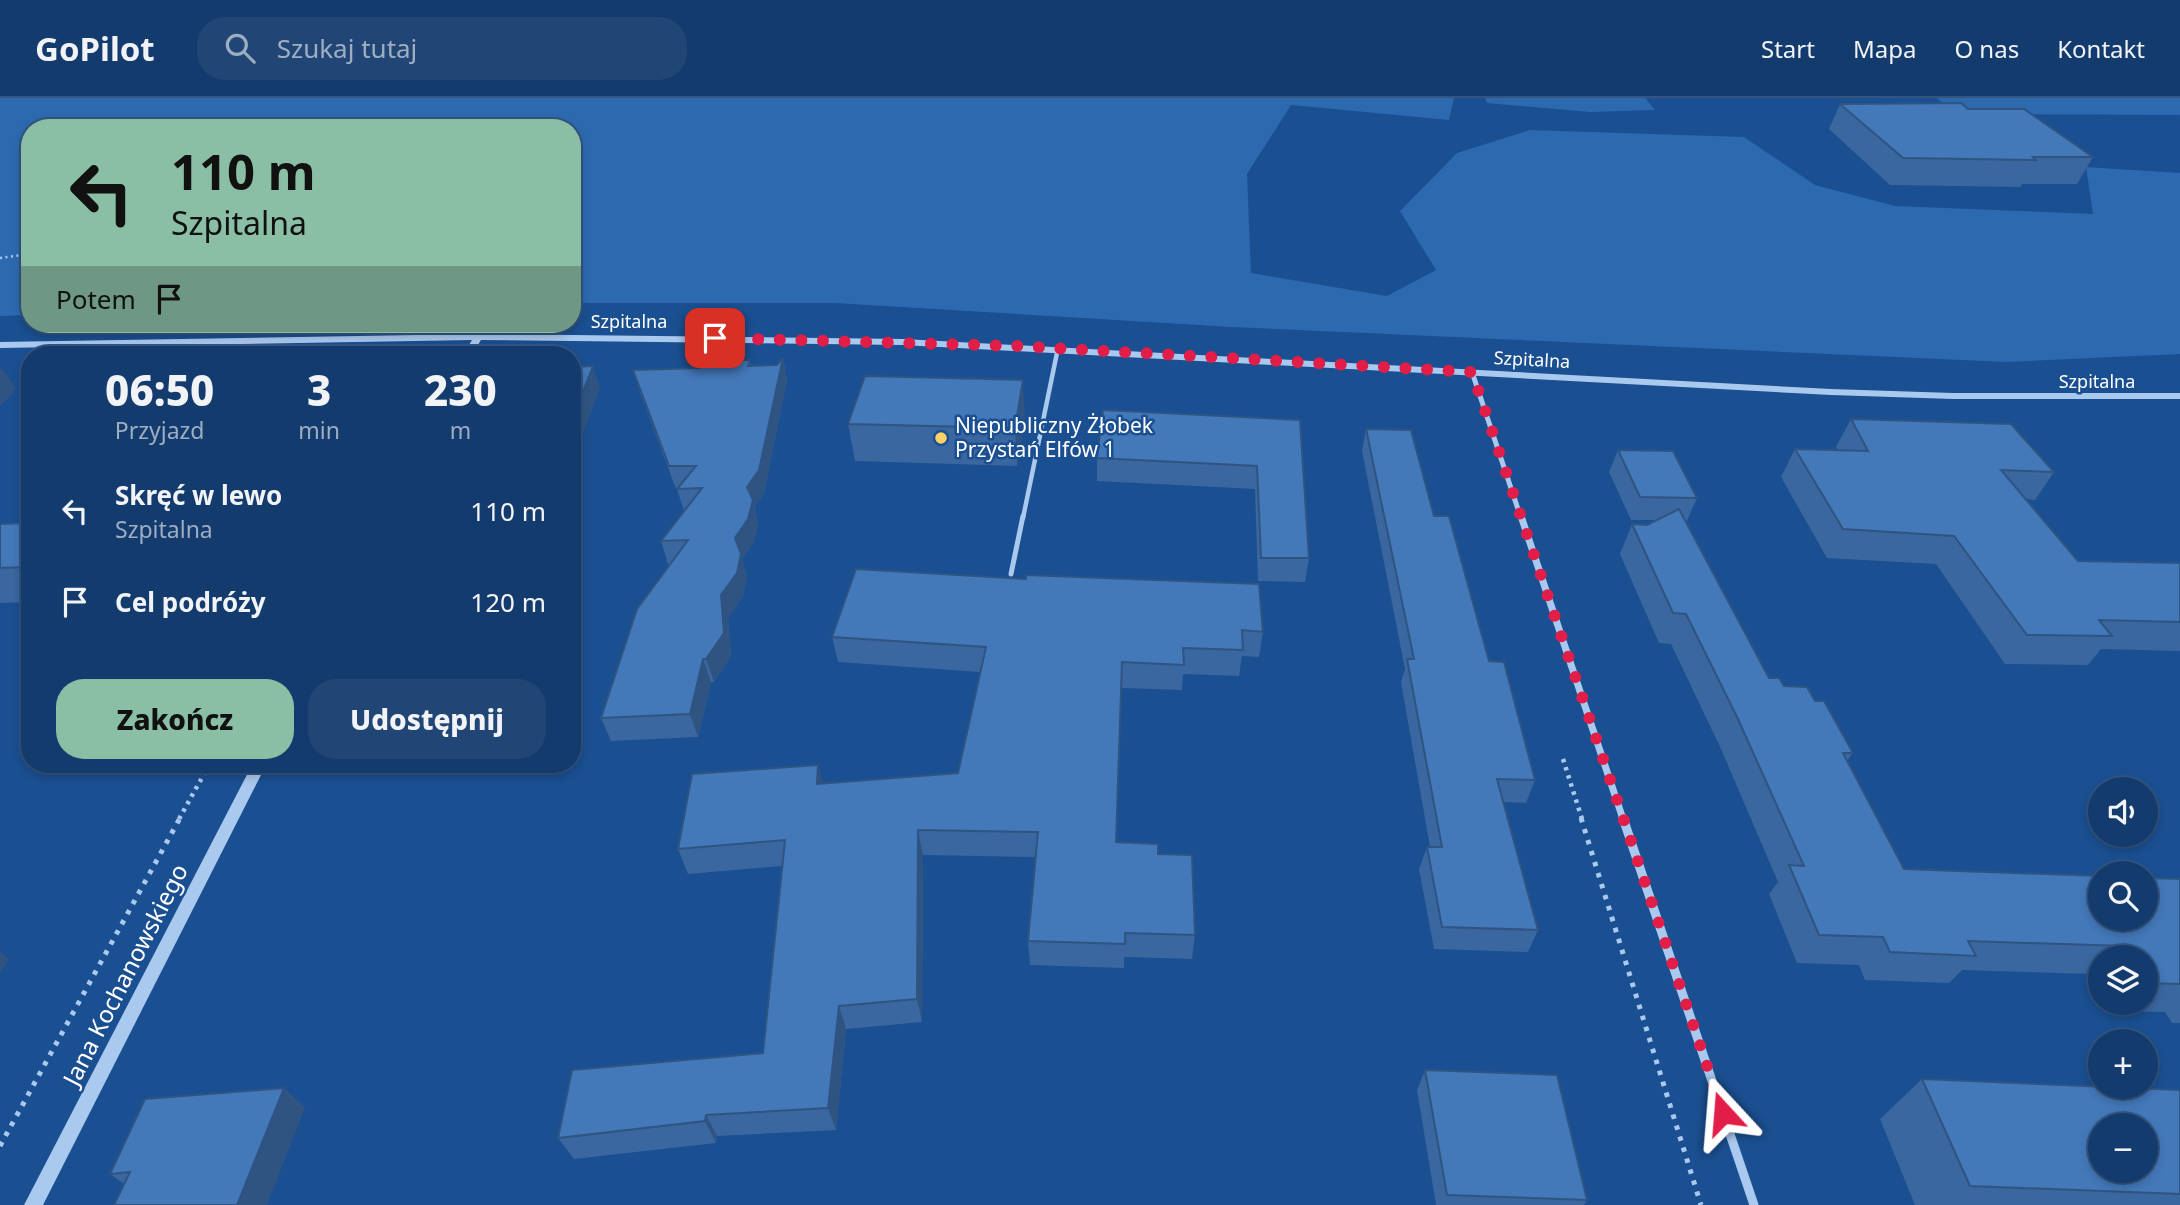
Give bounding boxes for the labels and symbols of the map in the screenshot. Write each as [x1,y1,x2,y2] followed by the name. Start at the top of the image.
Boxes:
[685,308,745,368] pin
[591,309,667,333] street label: Szpitalna
[1493,345,1571,373] street label: Szpitalna
[2059,369,2135,393] street label: Szpitalna
[955,411,1154,463] place label: Niepubliczny Żłobek Przystań Elfów 1
[933,430,949,446] marker: Niepubliczny Żłobek Przystań Elfów 1
[53,858,195,1093] street label: Jana Kochanowskiego
[1686,1076,1760,1150] position arrow

